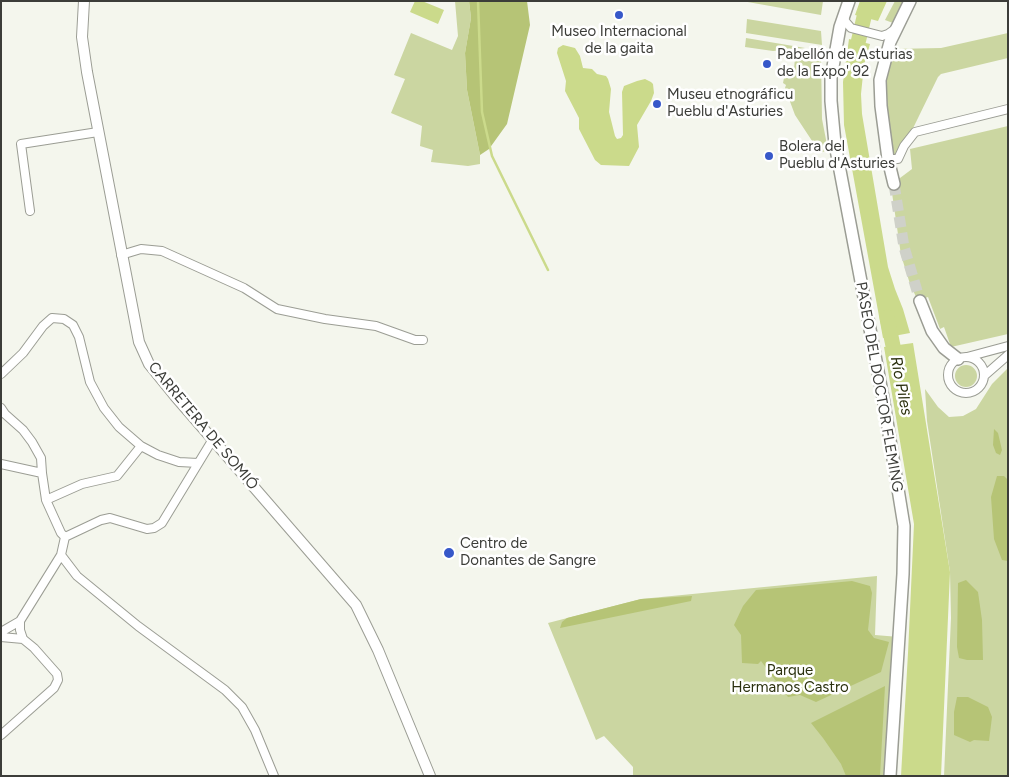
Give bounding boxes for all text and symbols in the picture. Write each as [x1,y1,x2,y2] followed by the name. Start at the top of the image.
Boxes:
[613,9,625,21] marker: Museo Internacional de la gaita
[551,23,687,58] place label: Museo Internacional de la gaita
[777,46,913,81] place label: Pabellón de Asturias de la Expo' 92
[761,58,773,70] marker: Pabellón de Asturias de la Expo' 92
[667,86,793,121] place label: Museu etnográficu Pueblu d'Asturies
[651,98,663,110] marker: Museu etnográficu Pueblu d'Asturies
[779,138,895,173] place label: Bolera del Pueblu d'Asturies
[763,150,775,162] marker: Bolera del Pueblu d'Asturies
[852,280,906,494] street label: PASEO DEL DOCTOR FLEMING
[886,355,916,417] water label: Río Piles
[144,358,262,494] street label: CARRETERA DE SOMIÓ
[460,535,596,570] place label: Centro de Donantes de Sangre
[442,546,456,560] marker: Centro de Donantes de Sangre
[731,662,849,697] park label: Parque Hermanos Castro

